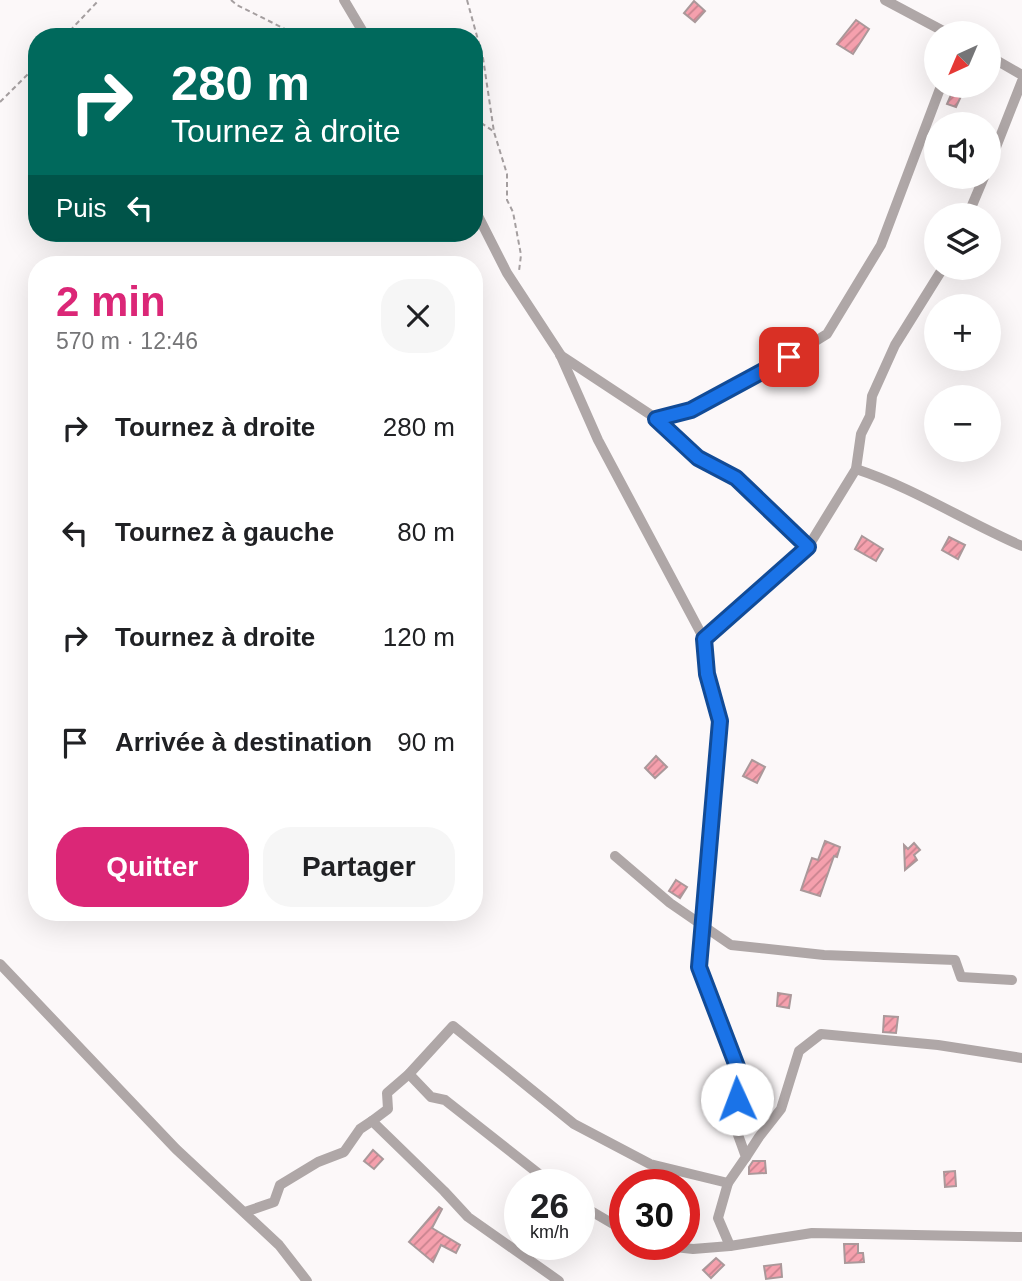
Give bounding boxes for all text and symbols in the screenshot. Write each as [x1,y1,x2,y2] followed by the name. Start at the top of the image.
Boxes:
[924,21,1001,98] north arrow
[924,21,1001,462] map controls
[56,56,147,147] icon: right
[171,56,310,110] text: 280 m
[924,112,1001,189] button: sound
[171,113,400,149] text: Tournez à droite
[121,189,159,227] icon: left
[56,193,107,223] text: Puis
[924,203,1001,280] button: layers
[56,278,166,325] text: 2 min
[381,279,455,353] button: close
[924,294,1001,371] button: +
[759,327,819,387] pin
[56,328,198,354] text: 570 m · 12:46
[770,338,808,376] icon: arrive
[924,385,1001,462] button: −
[56,409,94,447] icon: right
[115,412,315,442] text: Tournez à droite
[383,412,455,442] text: 280 m
[56,514,94,552] icon: left
[115,517,334,547] text: Tournez à gauche
[397,517,455,547] text: 80 m
[56,619,94,657] icon: right
[115,622,315,652] text: Tournez à droite
[383,622,455,652] text: 120 m
[56,724,94,762] icon: arrive
[115,727,372,757] text: Arrivée à destination
[397,727,455,757] text: 90 m
[56,827,249,907] button: Quitter
[263,827,455,907] button: Partager
[700,1062,774,1136] position arrow
[609,1169,700,1260] speed limit sign: 30
[530,1186,569,1225] text: 26
[530,1222,569,1242] text: km/h

